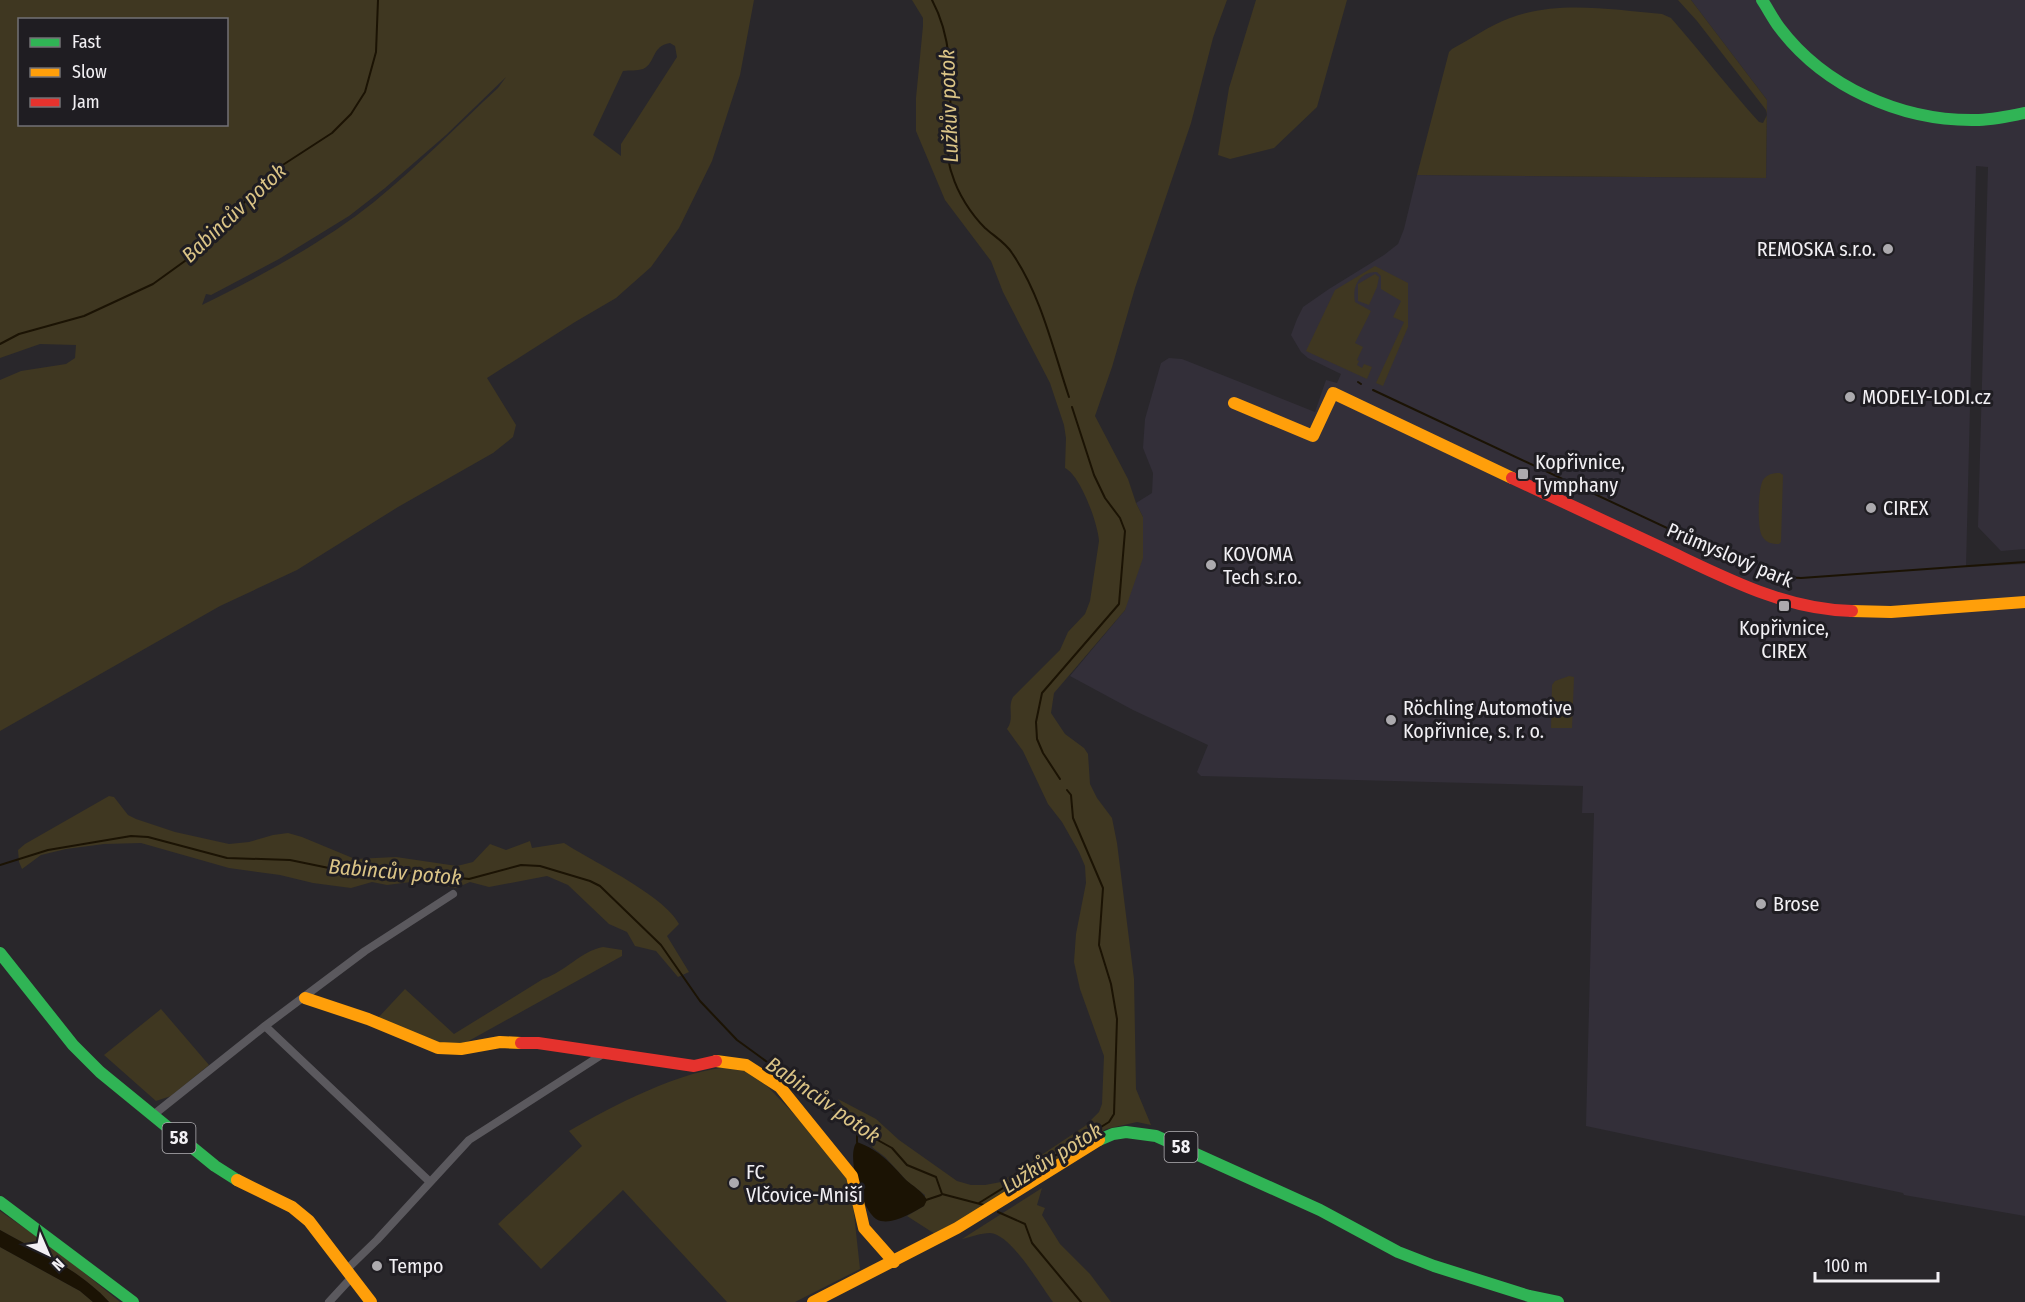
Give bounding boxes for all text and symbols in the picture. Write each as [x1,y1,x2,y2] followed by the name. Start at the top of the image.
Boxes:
[18,18,228,126] legend
[72,31,101,53] text: Fast
[934,49,964,163] water label: Lužkův potok
[72,61,107,83] text: Slow
[72,91,100,113] text: Jam
[176,158,292,268] water label: Babincův potok
[1757,237,1876,261] place label: REMOSKA s.r.o.
[1881,242,1895,256] marker: REMOSKA s.r.o.
[1862,385,1991,409] place label: MODELY-LODI.cz
[1843,390,1857,404] marker: MODELY-LODI.cz
[1535,450,1625,497] place label: Kopřivnice, Tymphany
[1516,467,1530,481] marker: Kopřivnice, Tymphany
[1883,496,1929,520] place label: CIREX
[1864,501,1878,515] marker: CIREX
[1663,518,1797,593] street label: Průmyslový park
[1223,542,1302,589] place label: KOVOMA Tech s.r.o.
[1204,558,1218,572] marker: KOVOMA Tech s.r.o.
[1777,599,1791,613] marker: Kopřivnice, CIREX
[1739,616,1829,663] place label: Kopřivnice, CIREX
[1403,696,1572,743] place label: Röchling Automotive Kopřivnice, s. r. o.
[1384,713,1398,727] marker: Röchling Automotive Kopřivnice, s. r. o.
[327,853,463,891] water label: Babincův potok
[1773,892,1819,916] place label: Brose
[1754,897,1768,911] marker: Brose
[761,1051,885,1149] water label: Babincův potok
[997,1117,1107,1199] water label: Lužkův potok
[162,1123,195,1153] road number: 58
[1164,1132,1198,1162] road number: 58
[746,1160,863,1207] place label: FC Vlčovice-Mniší
[727,1176,741,1190] marker: FC Vlčovice-Mniší
[18,1224,78,1284] north arrow
[1815,1245,1938,1283] scale bar
[48,1254,68,1275] text: N
[389,1254,444,1278] place label: Tempo
[1824,1255,1868,1277] text: 100 m
[370,1259,384,1273] marker: Tempo

